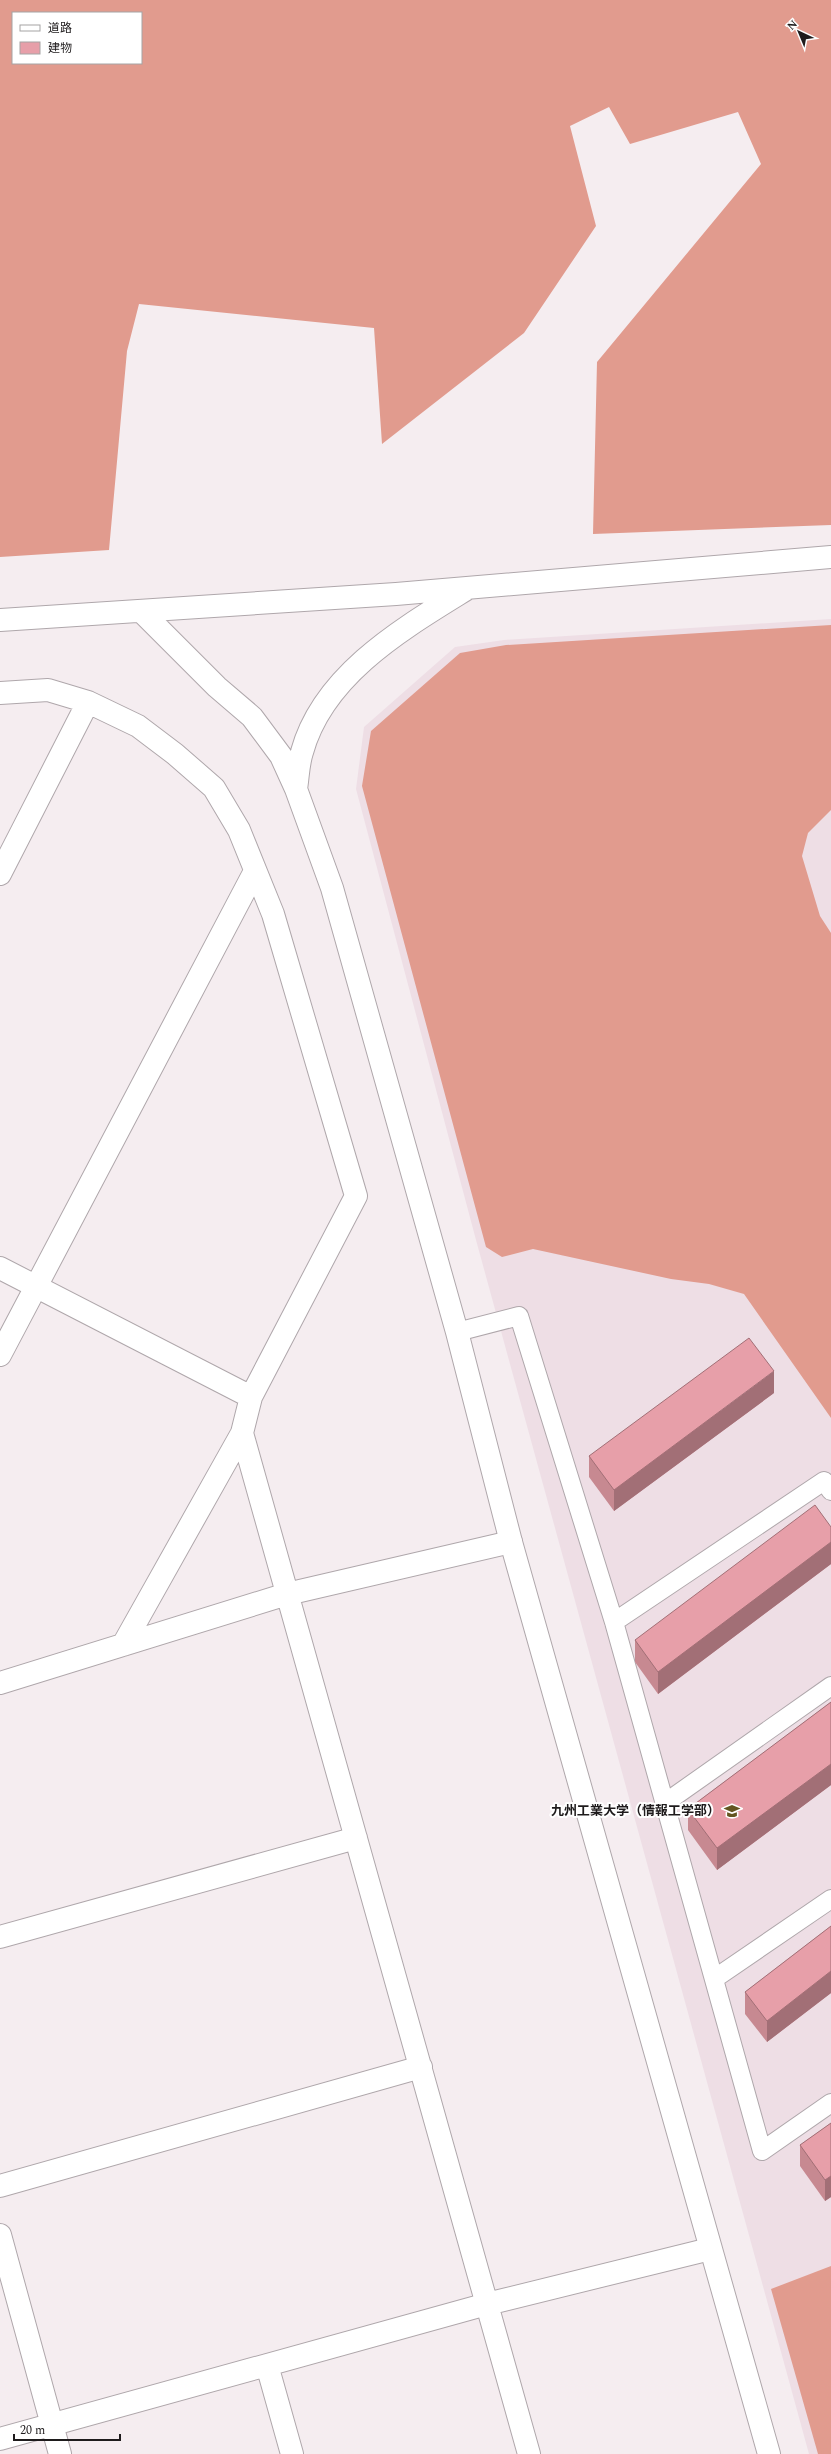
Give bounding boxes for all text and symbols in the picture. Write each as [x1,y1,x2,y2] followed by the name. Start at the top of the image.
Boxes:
[12,12,142,64] legend
[779,12,819,52] north arrow
[783,16,802,34] text: N
[48,19,72,38] text: 道路
[48,39,72,58] text: 建物
[551,1801,720,1821] place label: 九州工業大学（情報工学部）
[723,1802,741,1820] school or university icon: 九州工業大学（情報工学部）
[14,2416,120,2442] scale bar
[20,2421,45,2440] text: 20 m

